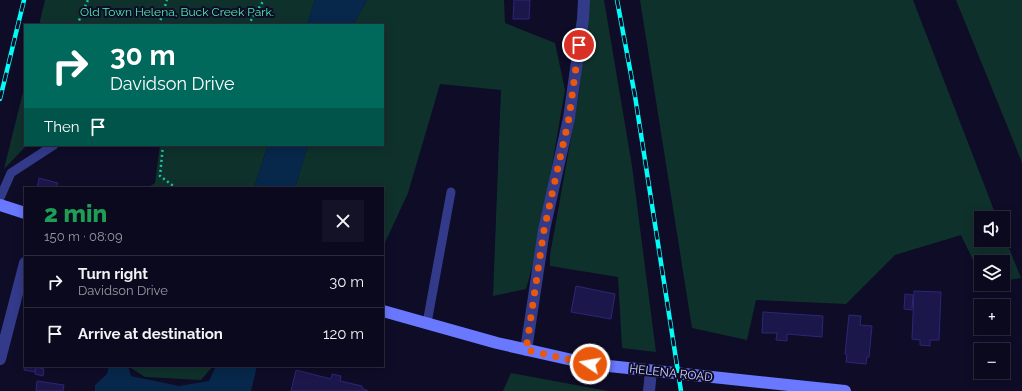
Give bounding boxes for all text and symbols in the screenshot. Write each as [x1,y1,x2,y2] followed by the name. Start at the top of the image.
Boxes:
[80,5,274,19] park label: Old Town Helena, Buck Creek Park.
[562,28,596,62] pin
[568,34,590,56] icon: arrive
[110,39,176,72] text: 30 m
[44,40,96,92] icon: right
[110,73,234,94] text: Davidson Drive
[87,116,109,138] icon: arrive
[44,118,79,136] text: Then
[44,199,107,228] text: 2 min
[322,200,364,242] button: close
[974,211,1010,379] map controls
[974,211,1010,247] button: sound
[44,229,123,244] text: 150 m · 08:09
[974,255,1010,291] button: layers
[78,265,148,283] text: Turn right
[44,271,66,293] icon: right
[329,273,364,291] text: 30 m
[78,283,168,298] text: Davidson Drive
[974,299,1010,335] button: +
[44,323,66,345] icon: arrive
[78,325,223,343] text: Arrive at destination
[323,325,364,343] text: 120 m
[569,343,611,385] position arrow
[974,343,1010,379] button: −
[629,362,714,384] street label: HELENA ROAD

